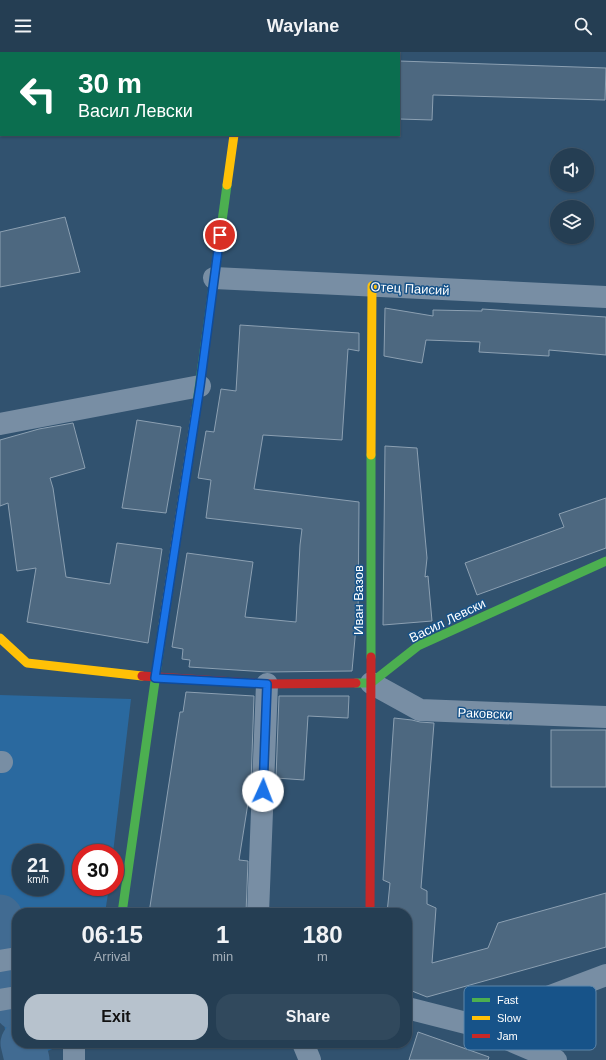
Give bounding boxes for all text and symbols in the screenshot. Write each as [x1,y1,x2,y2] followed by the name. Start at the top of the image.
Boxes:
[12,15,34,37] icon: menu
[572,15,594,37] icon: search
[267,16,339,36] text: Waylane
[12,68,64,120] icon: left
[78,68,142,99] text: 30 m
[78,101,193,121] text: Васил Левски
[550,148,594,244] map controls
[550,148,594,192] button: sound
[550,200,594,244] button: layers
[203,218,237,252] pin
[209,224,231,246] icon: arrive
[370,279,450,298] street label: Отец Паисий
[351,565,366,635] street label: Иван Вазов
[407,596,488,645] street label: Васил Левски
[457,705,513,722] street label: Раковски
[242,770,284,812] position arrow
[72,844,124,896] speed limit sign: 30
[27,854,49,876] text: 21
[27,874,49,885] text: km/h
[81,921,143,948] text: 06:15
[216,921,229,948] text: 1
[303,921,343,948] text: 180
[94,949,131,964] text: Arrival
[212,949,233,964] text: min
[317,949,328,964] text: m
[464,986,596,1050] legend
[24,994,208,1040] button: Exit
[216,994,400,1040] button: Share
[497,994,518,1006] text: Fast
[497,1012,521,1024] text: Slow
[497,1030,518,1042] text: Jam

